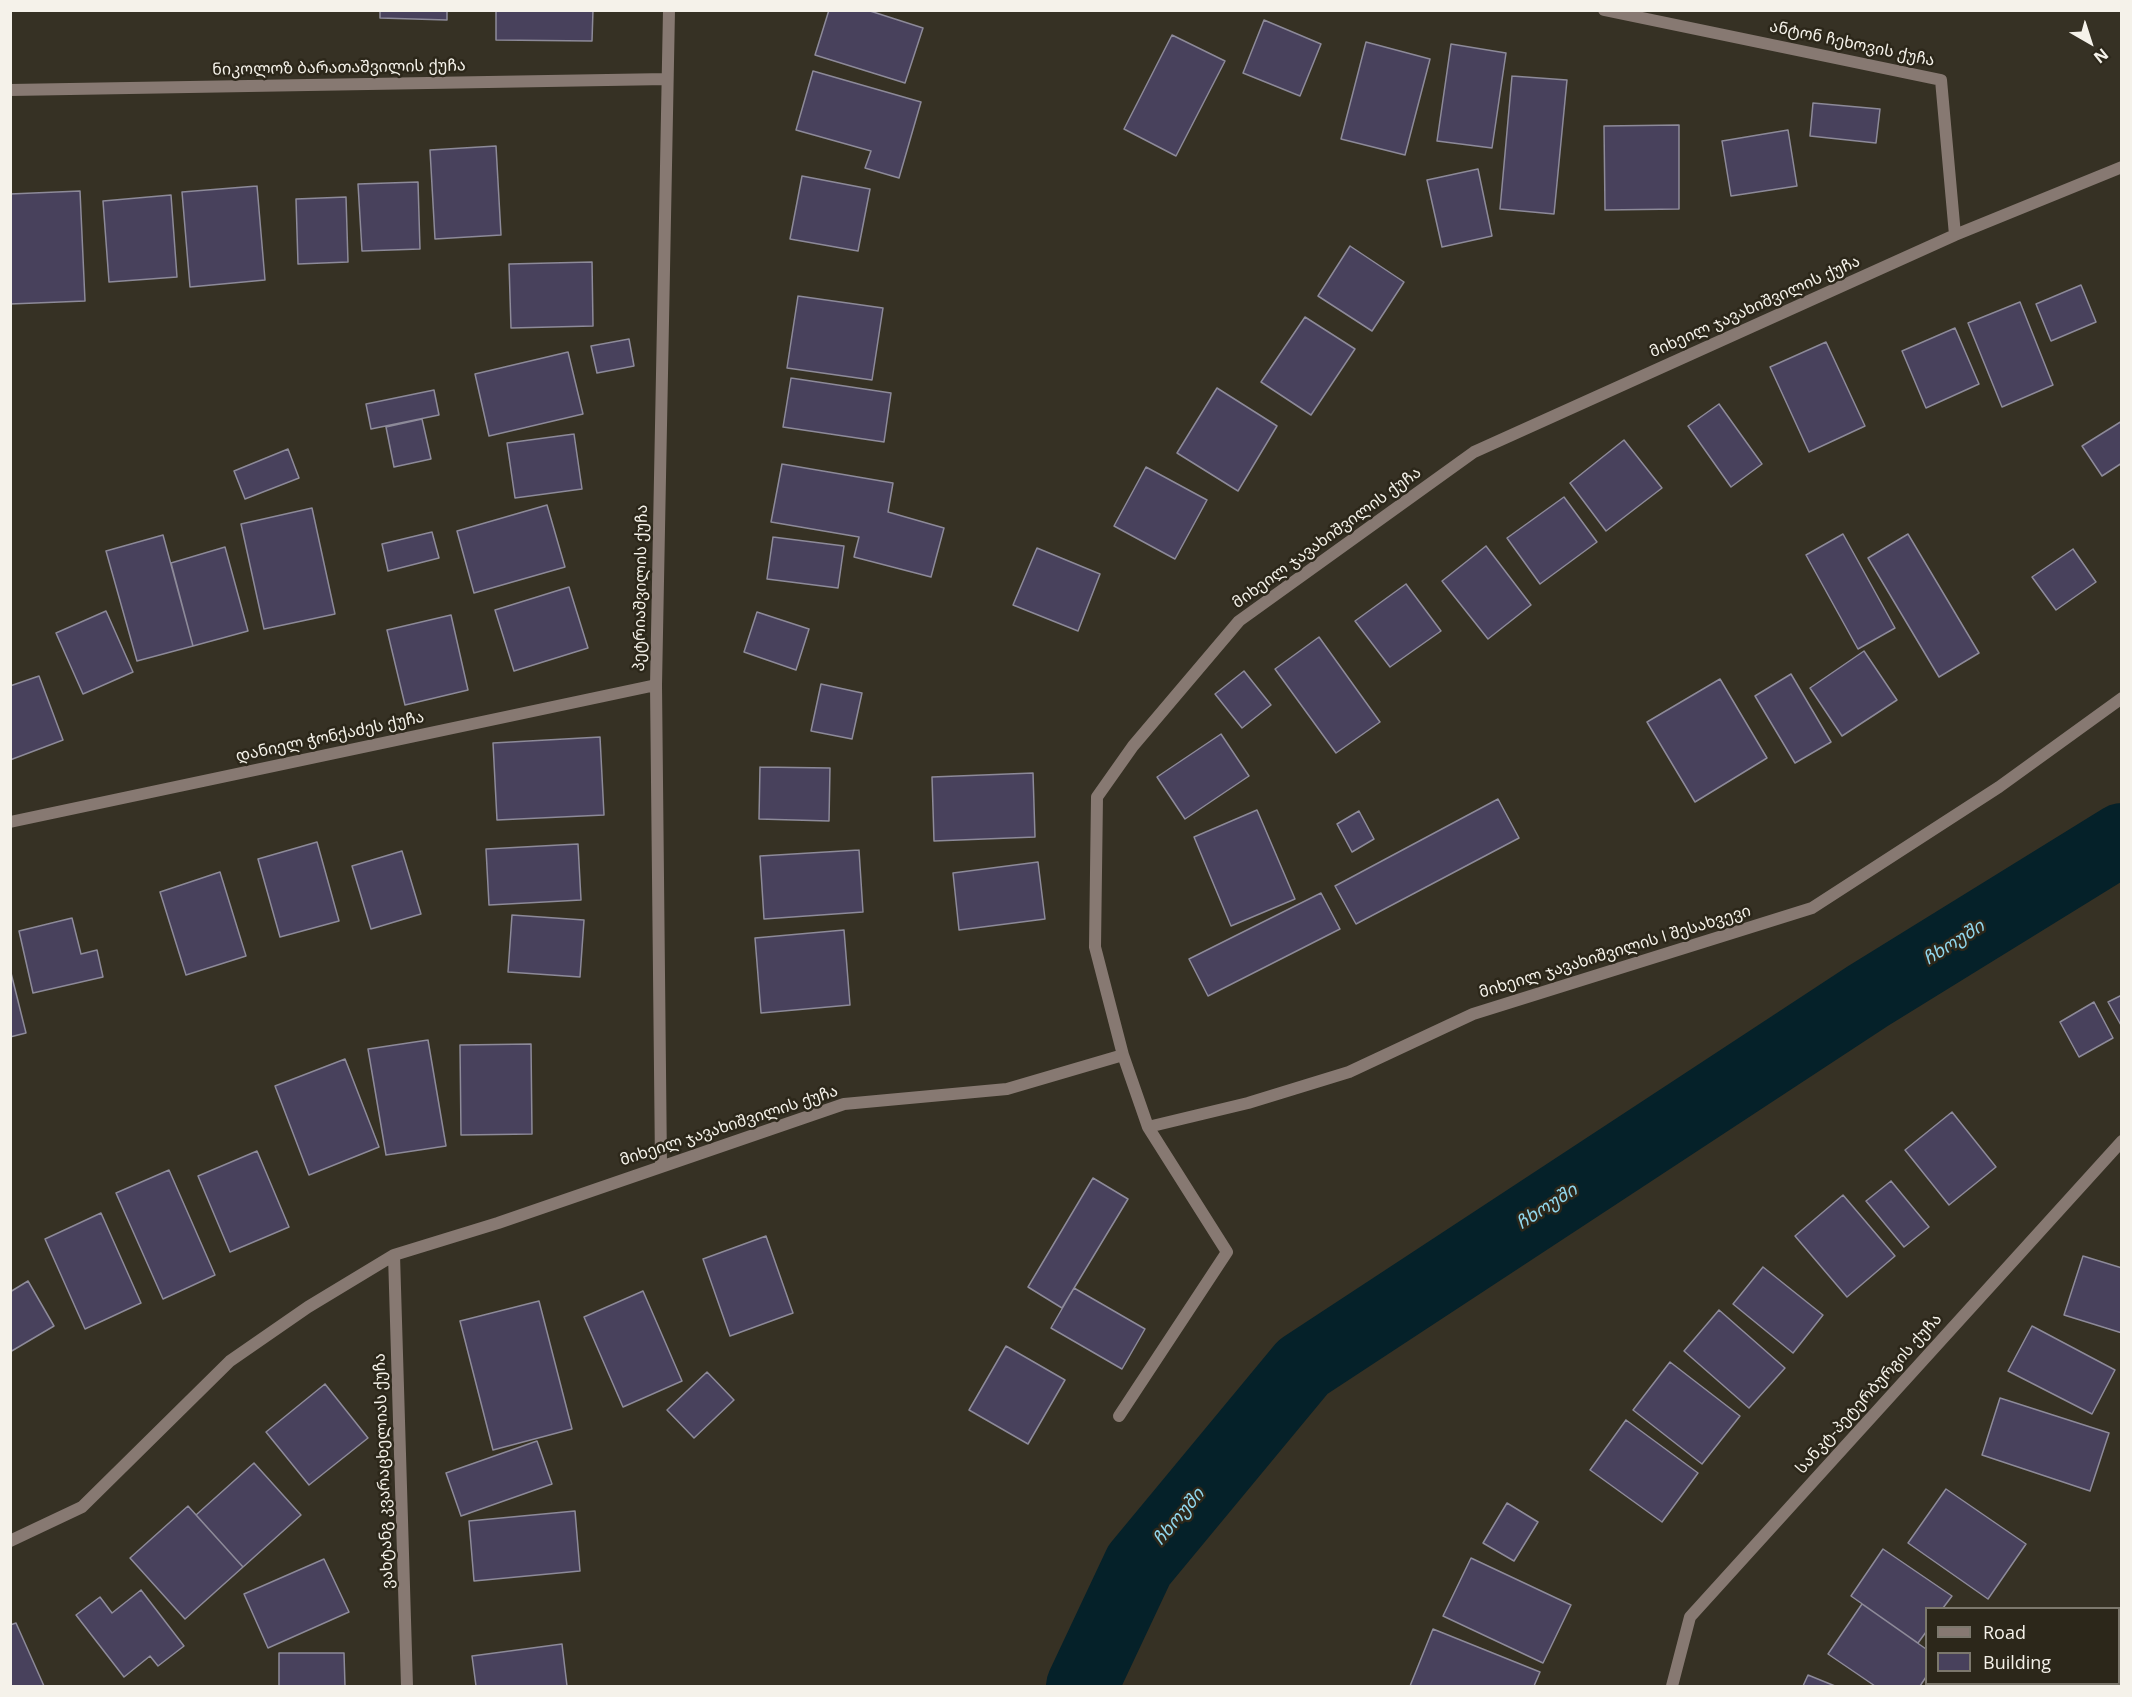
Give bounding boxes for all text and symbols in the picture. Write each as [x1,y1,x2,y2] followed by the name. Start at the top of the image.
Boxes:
[2060,12,2120,72] north arrow
[1768,17,1936,71] street label: ანტონ ჩეხოვის ქუჩა
[2089,43,2113,69] text: N
[212,56,466,80] street label: ნიკოლოზ ბარათაშვილის ქუჩა
[1647,252,1863,362] street label: მიხეილ ჯავახიშვილის ქუჩა
[1229,463,1425,613] street label: მიხეილ ჯავახიშვილის ქუჩა
[630,504,652,672] street label: პეტრიაშვილის ქუჩა
[234,708,426,766] street label: დანიელ ჭონქაძეს ქუჩა
[1477,901,1753,1003] street label: მიხეილ ჯავახიშვილის I შესახვევი
[1919,916,1989,970] water label: ჩხოუში
[618,1082,840,1170] street label: მიხეილ ჯავახიშვილის ქუჩა
[1513,1179,1581,1235] water label: ჩხოუში
[1792,1310,1946,1478] street label: სანკტ-პეტერბურგის ქუჩა
[370,1353,398,1589] street label: ვახტანგ კვარაცხელიას ქუჩა
[1149,1484,1209,1550] water label: ჩხოუში
[1925,1607,2120,1685] legend
[1983,1620,2026,1644] text: Road
[1983,1650,2051,1674] text: Building

